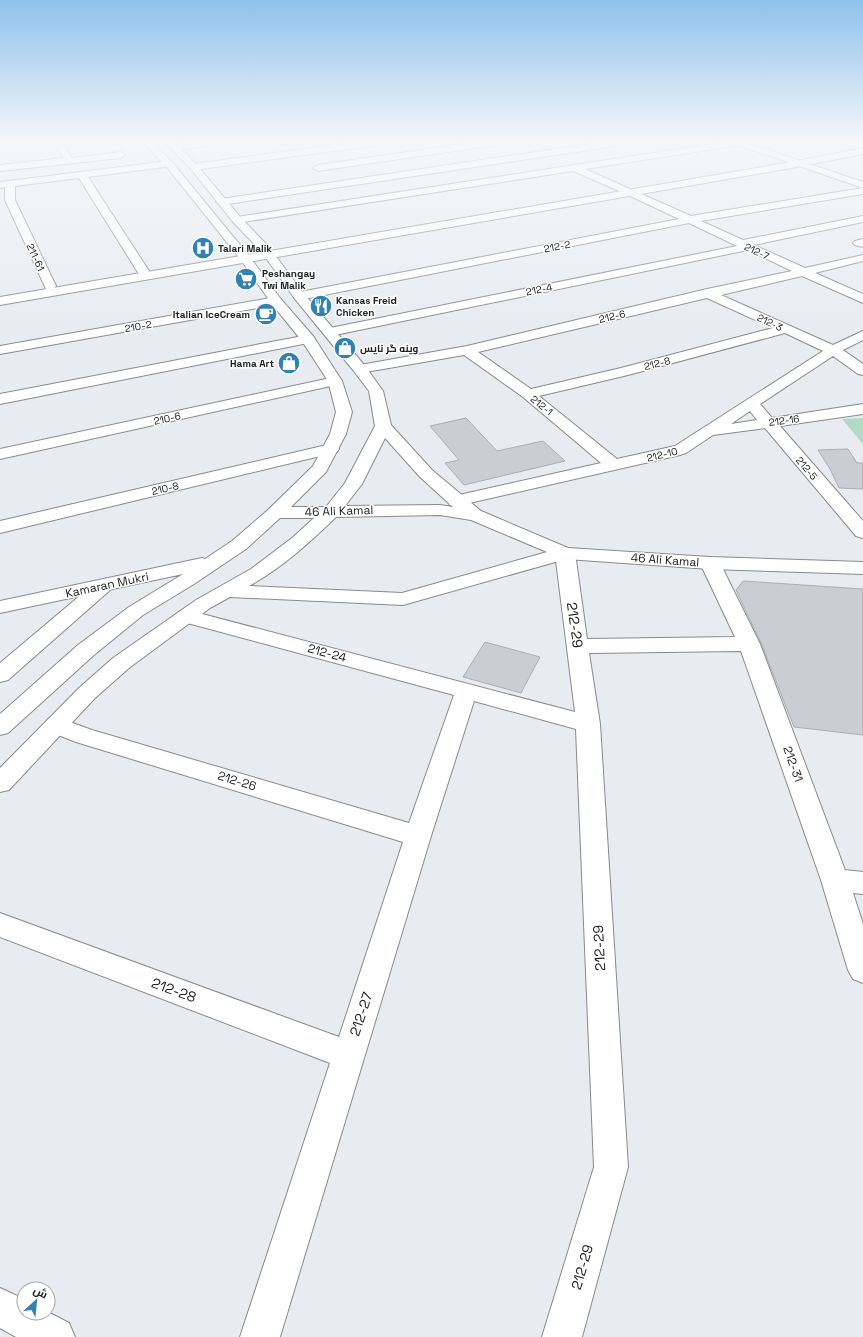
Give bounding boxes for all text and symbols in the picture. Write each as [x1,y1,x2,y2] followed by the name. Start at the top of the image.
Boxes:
[190,235,216,261] hospital icon: Talari Malik
[543,238,571,255] street label: 212-2
[742,240,772,263] street label: 212-7
[23,241,48,273] street label: 211-61
[218,242,272,255] place label: Talari Malik
[233,266,259,292] supermarket icon: Peshangay Twi Malik
[262,267,315,292] place label: Peshangay Twi Malik
[525,281,554,298] street label: 212-4
[308,293,334,319] restaurant icon: Kansas Freid Chicken
[336,294,397,319] place label: Kansas Freid Chicken
[253,301,279,327] cafe icon: Italian IceCream
[598,307,627,326] street label: 212-6
[173,308,250,321] place label: Italian IceCream
[755,311,785,334] street label: 212-3
[124,318,153,335] street label: 210-2
[332,335,358,361] shop icon: وینه گر نایس
[360,342,419,355] place label: وینه گر نایس
[276,350,302,376] shop icon: Hama Art
[642,354,672,373] street label: 212-8
[230,357,274,370] place label: Hama Art
[528,392,555,418] street label: 212-1
[152,409,182,428] street label: 210-6
[768,412,800,429] street label: 212-16
[645,444,679,465] street label: 212-10
[793,454,820,483] street label: 212-5
[150,479,180,498] street label: 210-8
[304,502,374,520] street label: 46 Ali Kamal
[630,550,700,570] street label: 46 Ali Kamal
[64,568,150,602] street label: Kamaran Mukri
[563,601,587,649] street label: 212-29
[306,640,349,666] street label: 212-24
[779,744,807,784] street label: 212-31
[216,768,258,794] street label: 212-26
[589,925,609,971] street label: 212-29
[149,974,199,1006] street label: 212-28
[345,990,377,1038] street label: 212-27
[567,1242,597,1292] street label: 212-29
[16,1281,56,1321] north arrow
[31,1283,50,1302] text: ش

